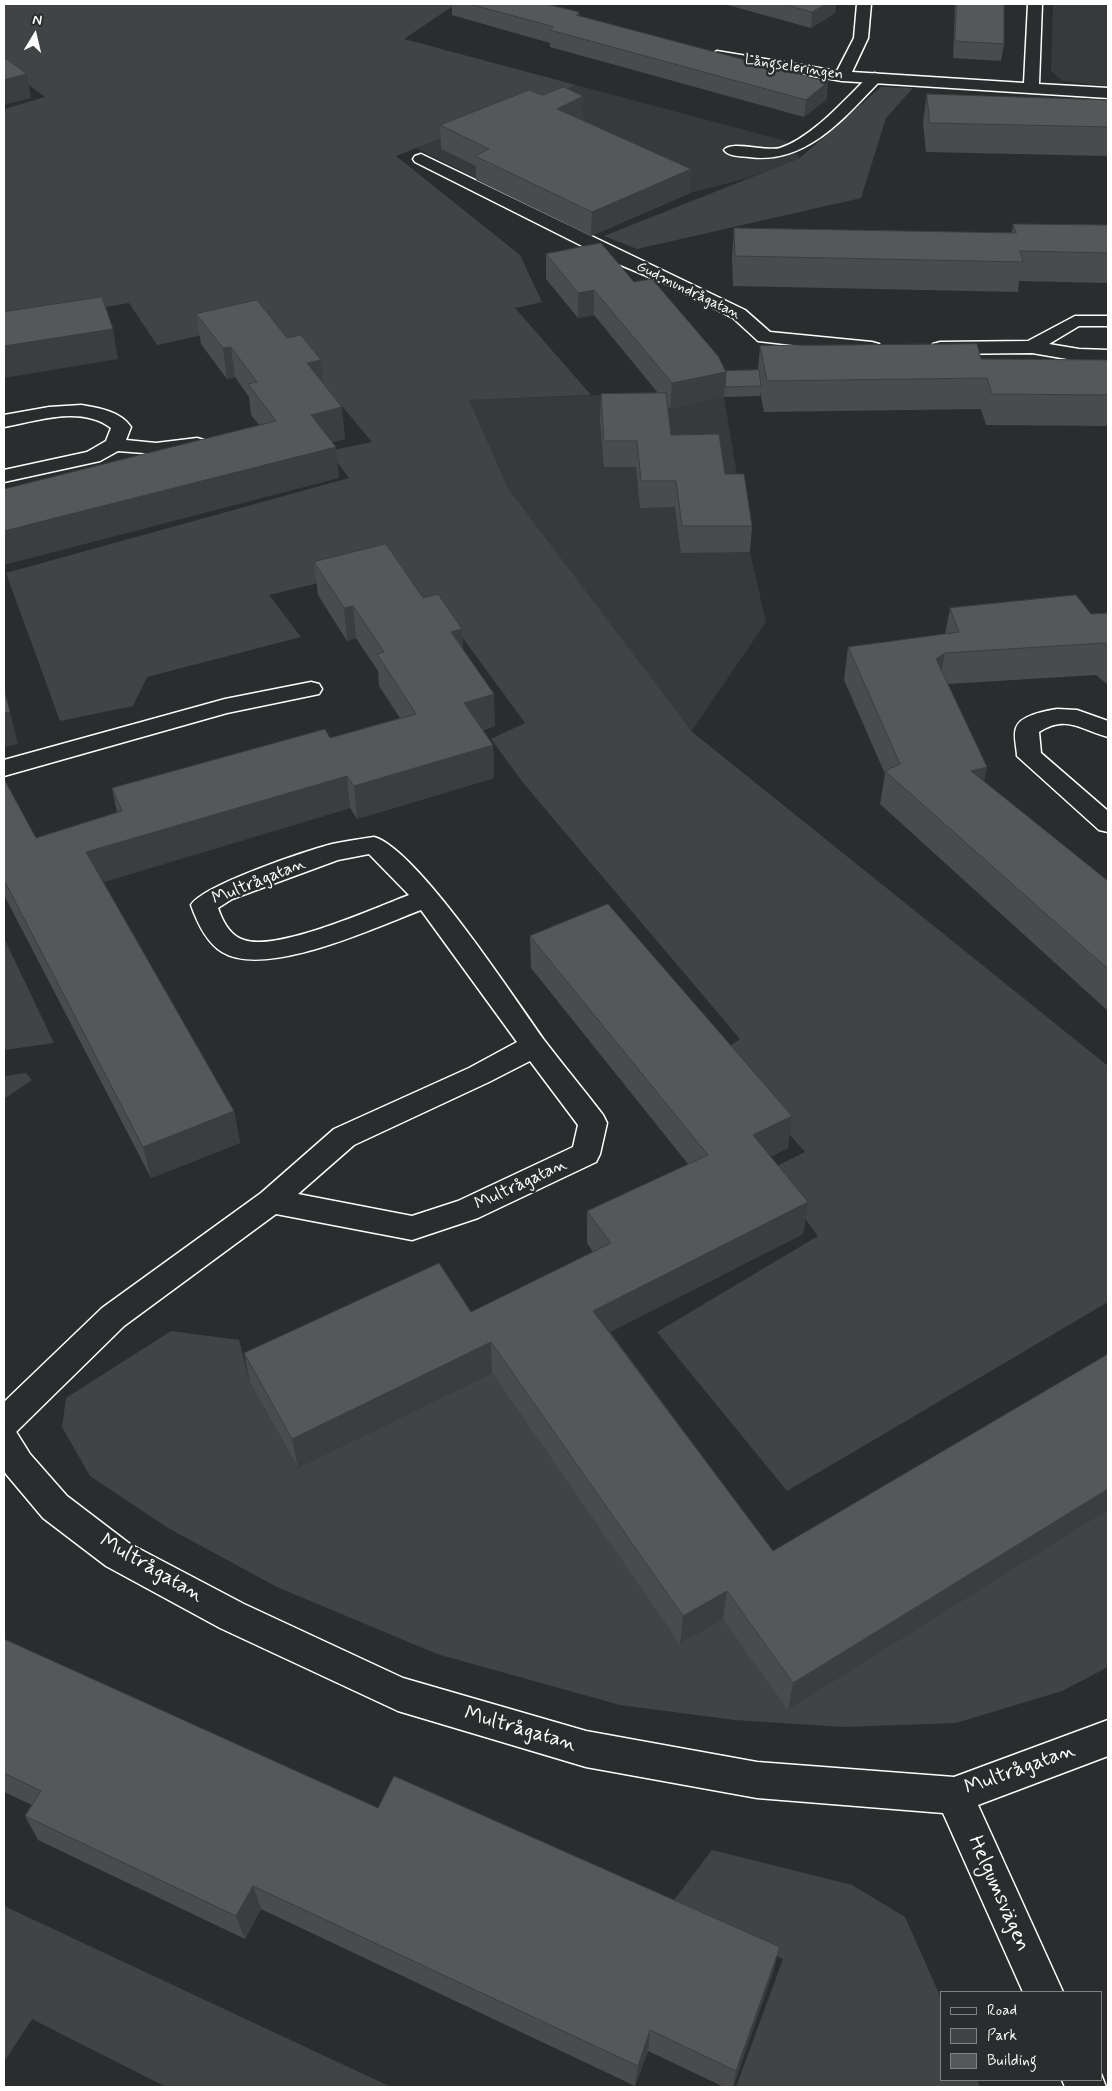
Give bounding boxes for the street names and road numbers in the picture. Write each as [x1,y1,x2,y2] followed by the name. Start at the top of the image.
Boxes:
[743,51,845,85] street label: Långseleringen
[633,258,743,324] street label: Gudmundrågatan
[209,853,309,911] street label: Multrågatan
[472,1154,570,1216] street label: Multrågatan
[95,1529,207,1609] street label: Multrågatan
[461,1702,579,1758] street label: Multrågatan
[961,1738,1079,1802] street label: Multrågatan
[961,1832,1035,1956] street label: Helgumsvägen

